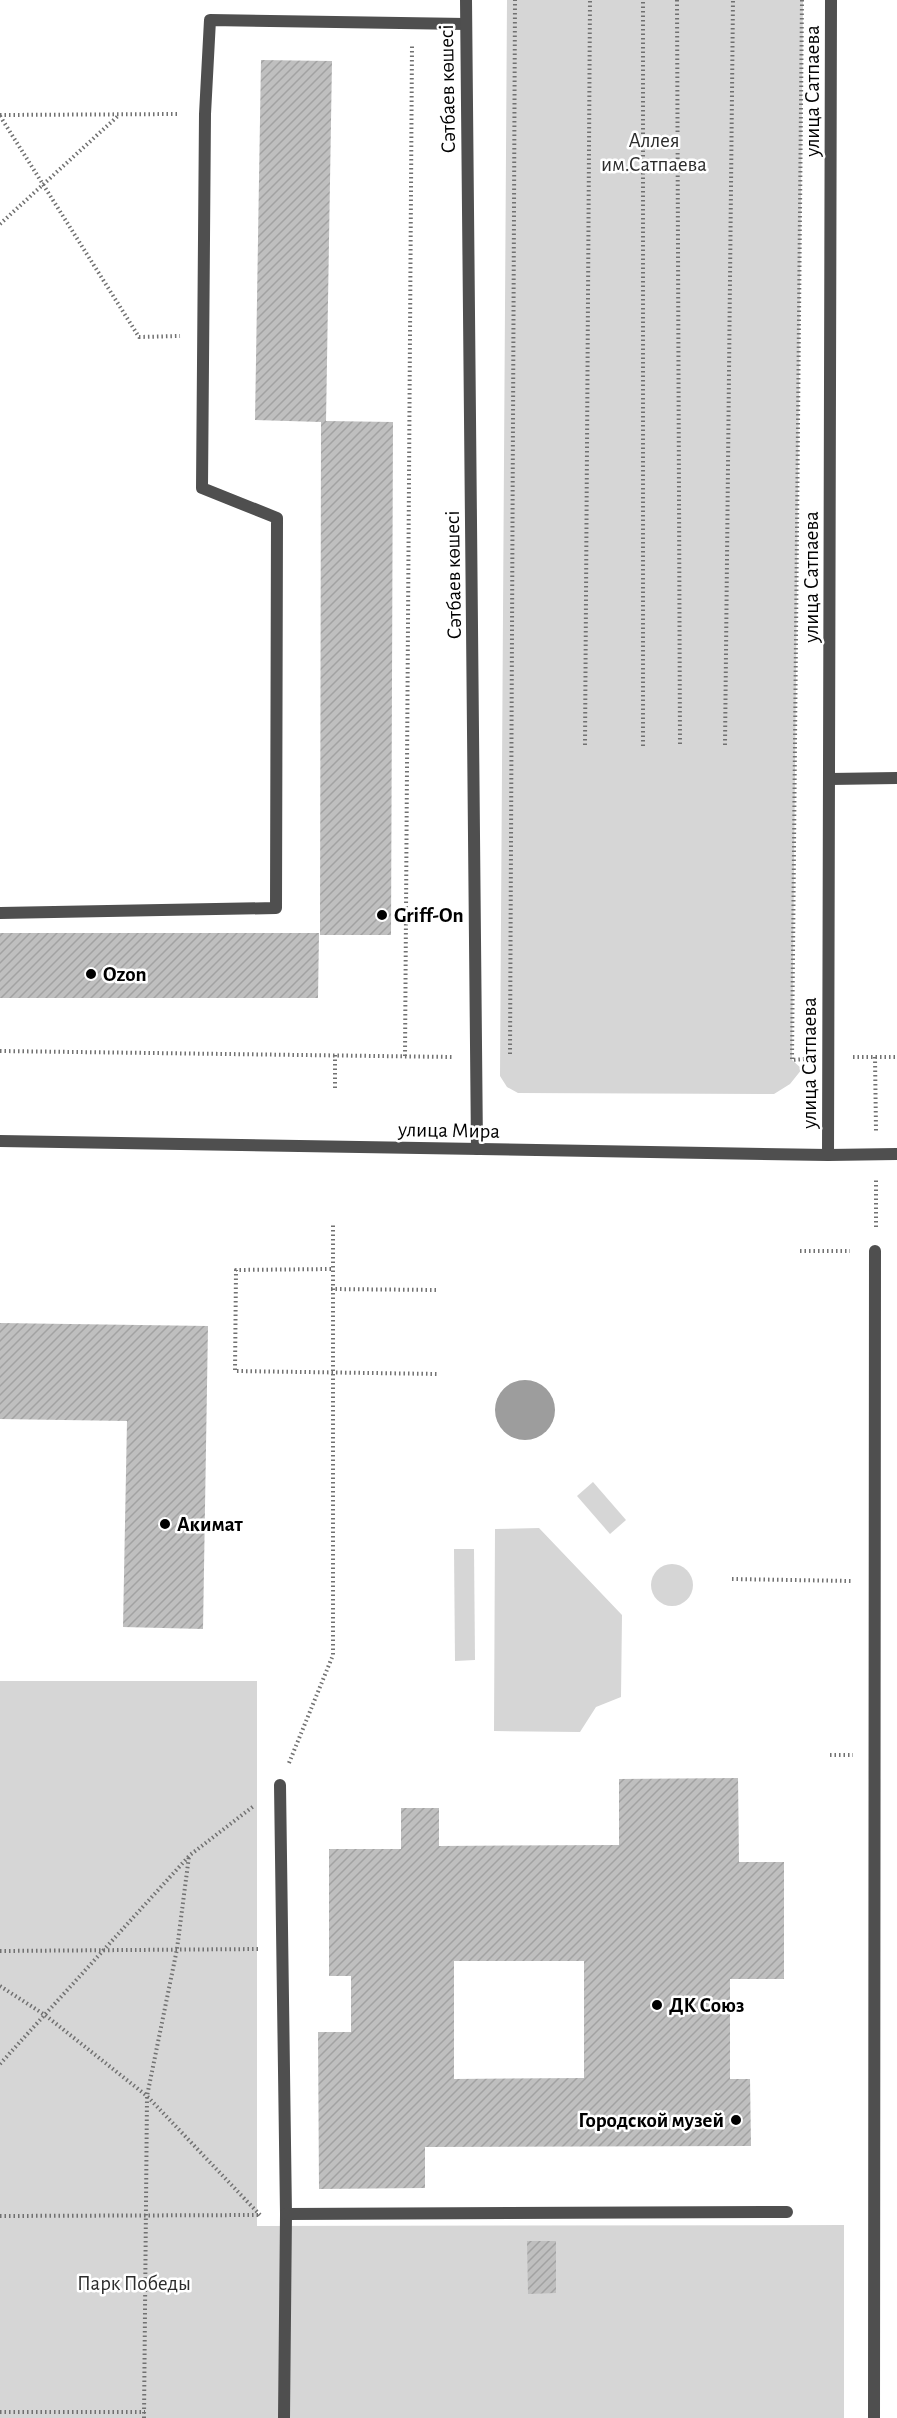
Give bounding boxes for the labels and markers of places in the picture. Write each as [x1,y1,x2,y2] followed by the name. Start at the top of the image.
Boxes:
[394,905,464,926] place label: Griff-On
[375,908,389,922] marker: Griff-On
[103,964,147,985] place label: Ozon
[84,967,98,981] marker: Ozon
[177,1514,243,1535] place label: Акимат
[158,1517,172,1531] marker: Акимат
[669,1995,744,2016] place label: ДК Союз
[650,1998,664,2012] marker: ДК Союз
[578,2110,724,2131] place label: Городской музей
[729,2113,743,2127] marker: Городской музей

